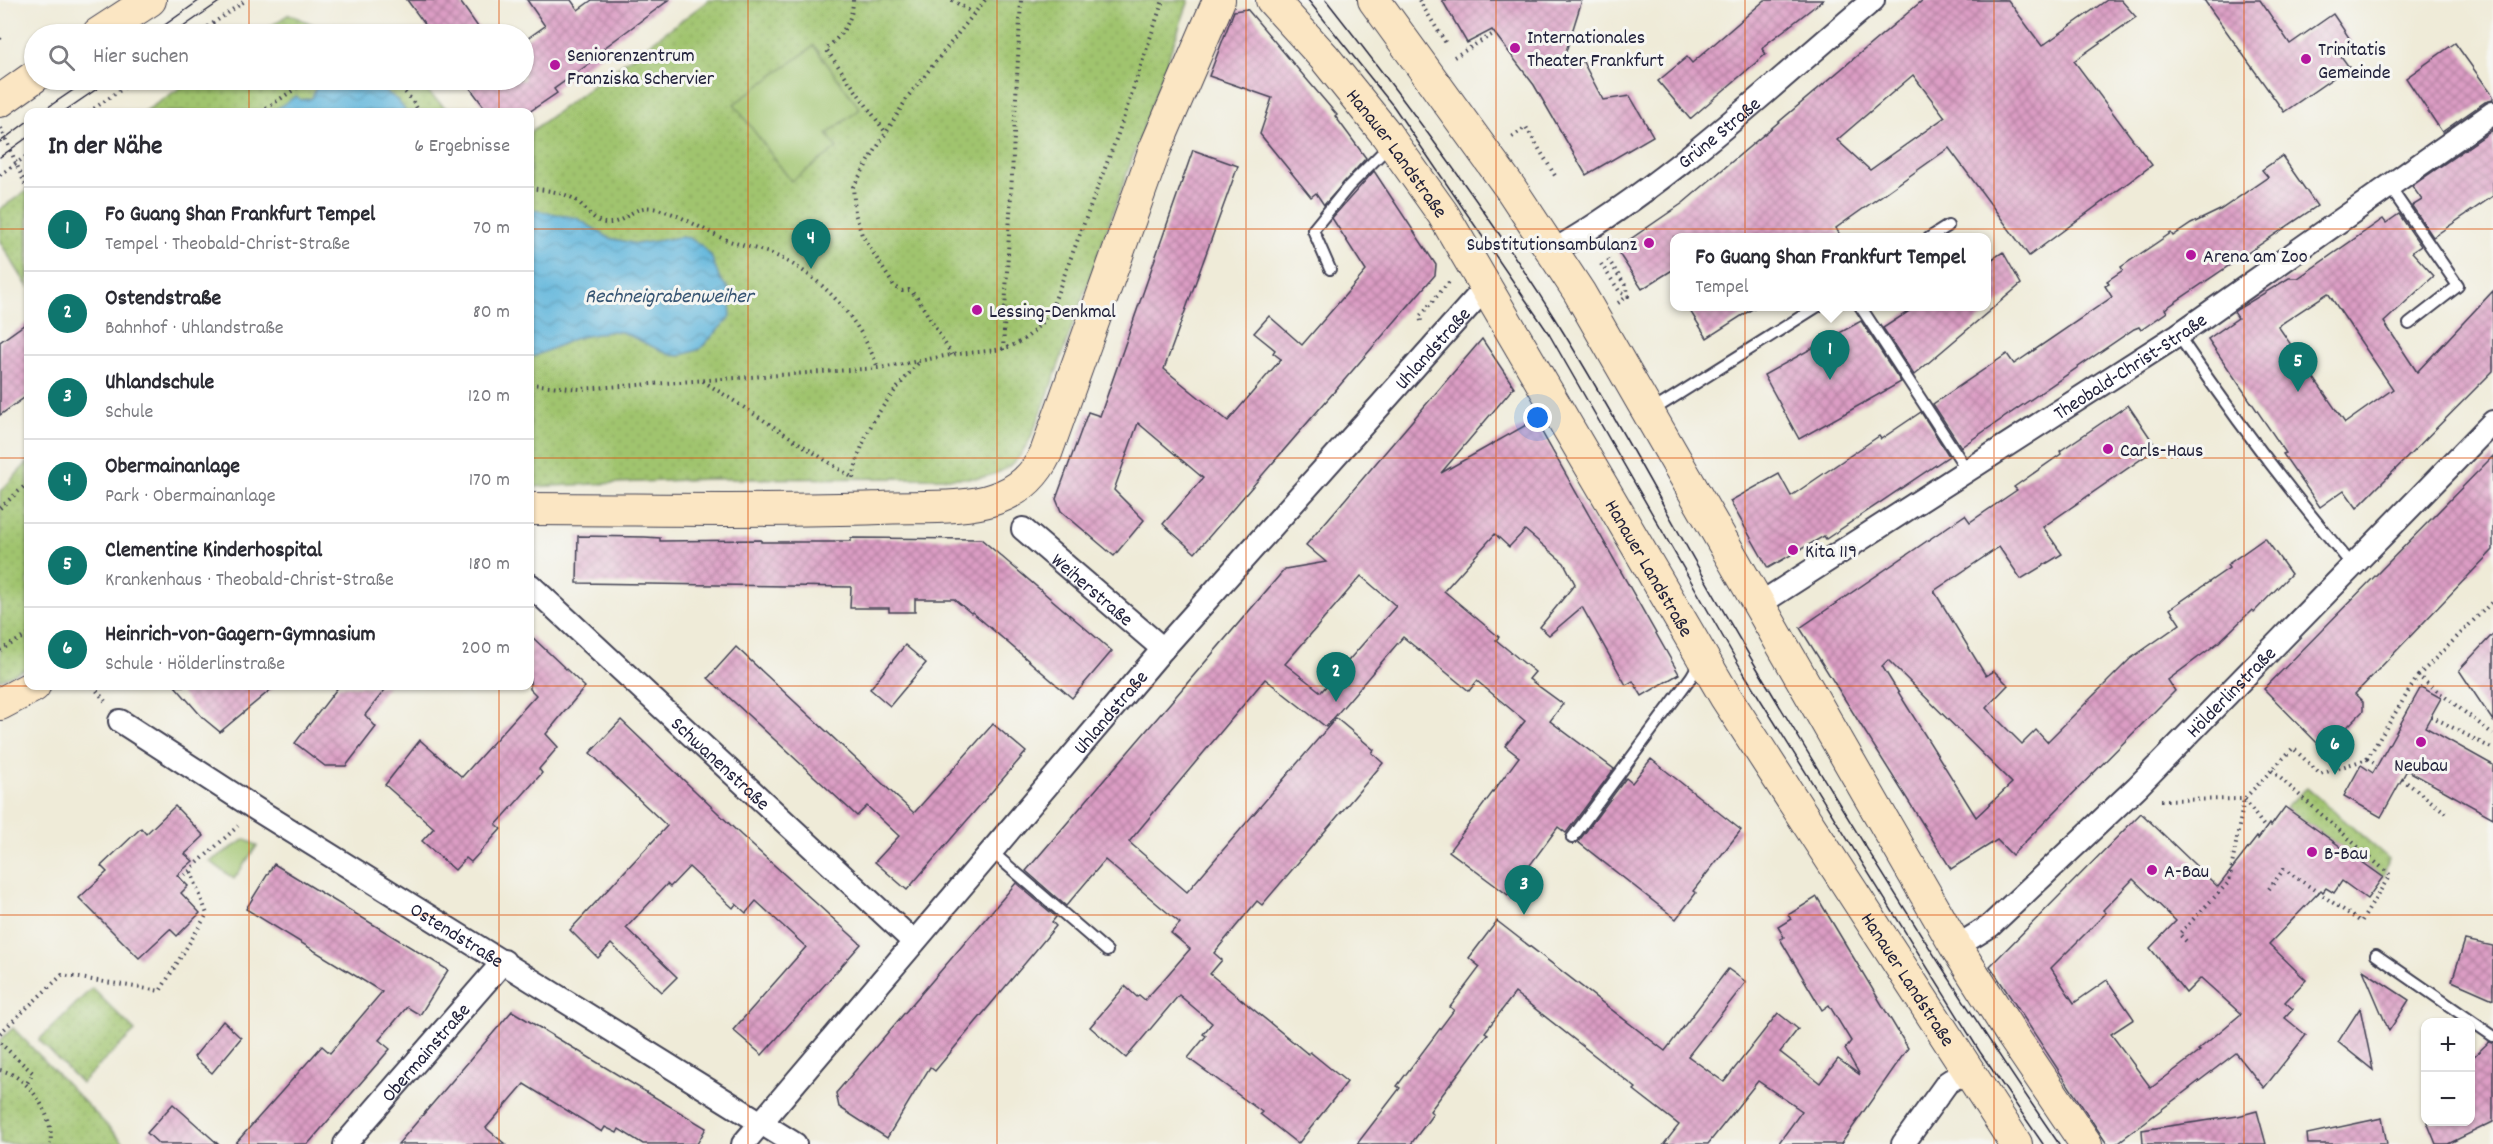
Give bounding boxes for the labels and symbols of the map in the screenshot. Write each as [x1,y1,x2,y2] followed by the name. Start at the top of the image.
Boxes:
[1527,25,1664,76] place label: Internationales Theater Frankfurt
[2318,37,2391,88] place label: Trinitatis Gemeinde
[1508,41,1522,55] marker: Internationales Theater Frankfurt
[567,43,715,94] place label: Seniorenzentrum Franziska Schervier
[2299,52,2313,66] marker: Trinitatis Gemeinde
[548,58,562,72] marker: Seniorenzentrum Franziska Schervier
[1338,84,1453,225] street label: Hanauer Landstraße
[1673,92,1768,177] street label: Grüne Straße
[792,220,830,269] pin: 4
[1466,232,1637,260] place label: Substitutionsambulanz
[1642,236,1656,250] marker: Substitutionsambulanz
[2203,244,2308,272] place label: Arena am Zoo
[2184,248,2198,262] marker: Arena am Zoo
[585,283,755,313] water label: Rechneigrabenweiher
[989,299,1116,327] place label: Lessing-Denkmal
[1390,302,1479,397] street label: Uhlandstraße
[970,303,984,317] marker: Lessing-Denkmal
[2049,308,2214,428] street label: Theobald-Christ-Straße
[1810,330,1850,380] pin: 1
[2278,342,2318,392] pin: 5
[1523,403,1552,432] your location
[2120,438,2203,466] place label: Carls-Haus
[2101,442,2115,456] marker: Carls-Haus
[1596,495,1699,643] street label: Hanauer Landstraße
[1805,539,1857,567] place label: Kita 119
[1786,543,1800,557] marker: Kita 119
[1044,548,1138,635] street label: Weiherstraße
[2181,641,2284,745] street label: Hölderlinstraße
[1316,652,1356,702] pin: 2
[1068,665,1156,762] street label: Uhlandstraße
[663,712,775,818] street label: Schwanenstraße
[2316,726,2354,775] pin: 6
[2414,735,2428,749] marker: Neubau
[2394,753,2448,781] place label: Neubau
[2324,841,2368,869] place label: B-Bau
[2305,845,2319,859] marker: B-Bau
[2164,859,2209,887] place label: A-Bau
[2145,863,2159,877] marker: A-Bau
[1504,866,1544,915] pin: 3
[403,897,508,977] street label: Ostendstraße
[1852,908,1960,1053] street label: Hanauer Landstraße
[376,998,478,1110] street label: Obermainstraße

